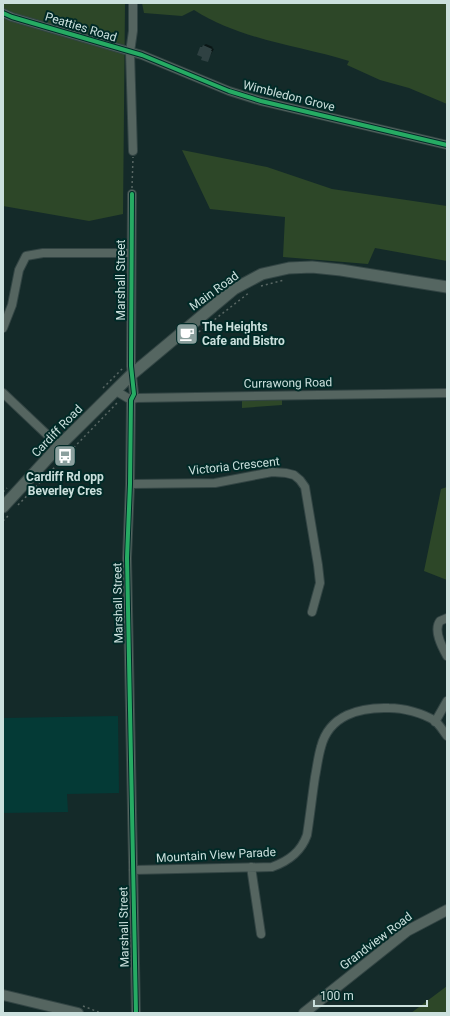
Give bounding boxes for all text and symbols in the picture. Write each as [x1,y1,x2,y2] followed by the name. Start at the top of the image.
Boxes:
[43,9,119,45] street label: Peatties Road
[242,78,336,114] street label: Wimbledon Grove
[114,239,128,320] street label: Marshall Street
[187,269,241,313] street label: Main Road
[202,320,285,348] place label: The Heights Cafe and Bistro
[174,321,200,347] cafe icon: The Heights Cafe and Bistro
[244,375,332,391] street label: Currawong Road
[29,402,85,460] street label: Cardiff Road
[52,443,78,469] bus stop icon: Cardiff Rd opp Beverley Cres
[188,454,280,478] street label: Victoria Crescent
[26,470,104,498] place label: Cardiff Rd opp Beverley Cres
[110,562,126,644] street label: Marshall Street
[156,845,276,865] street label: Mountain View Parade
[116,886,132,968] street label: Marshall Street
[337,909,415,973] street label: Grandview Road
[314,982,427,1008] scale bar
[320,989,354,1003] text: 100 m

